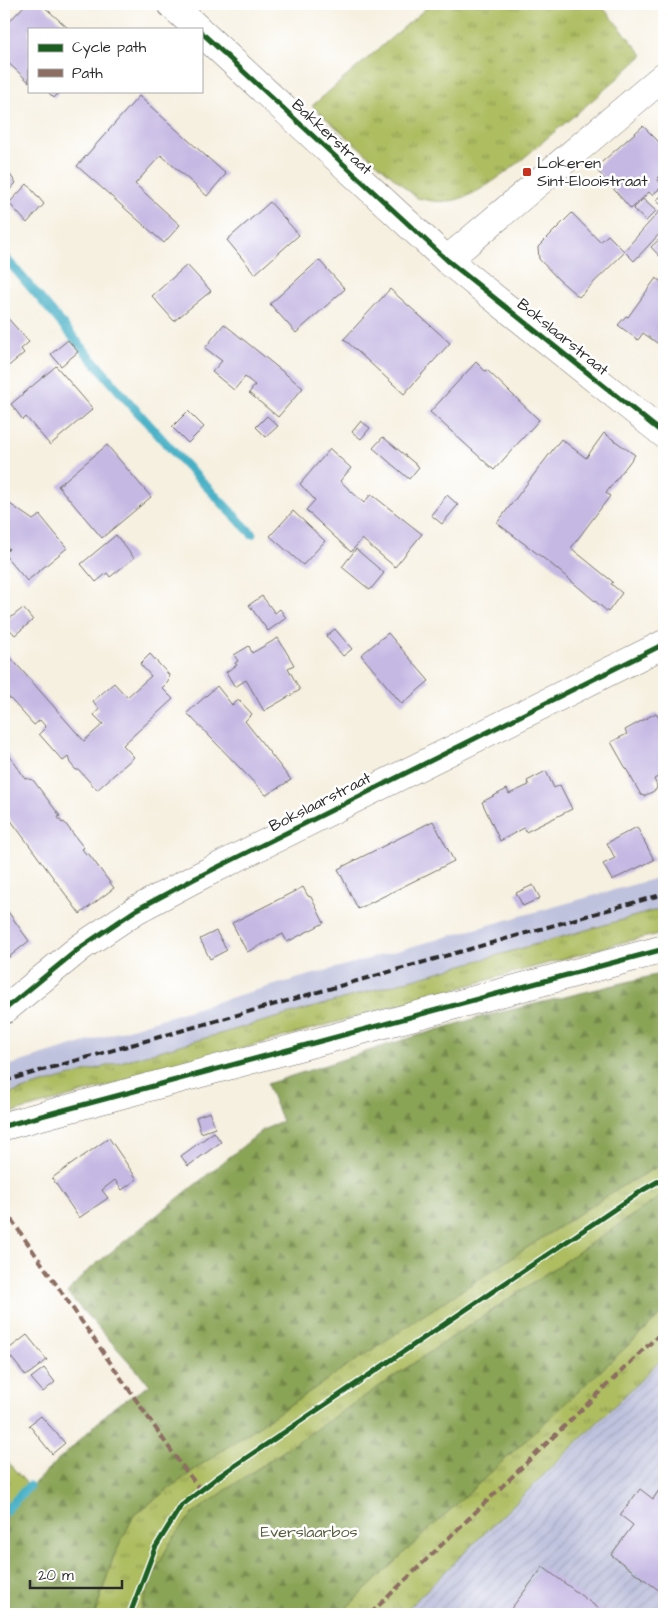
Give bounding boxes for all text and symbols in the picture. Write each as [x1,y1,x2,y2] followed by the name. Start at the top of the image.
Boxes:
[28,28,202,92] legend
[72,37,147,59] text: Cycle path
[72,63,103,84] text: Path
[287,94,377,180] street label: Bakkerstraat
[537,152,648,192] place label: Lokeren Sint-Elooistraat
[521,166,533,178] marker: Lokeren Sint-Elooistraat
[513,293,614,381] street label: Bokslaarstraat
[265,767,375,837] street label: Bokslaarstraat
[261,1521,357,1543] park label: Everslaarbos
[30,1558,122,1590] scale bar
[38,1565,74,1586] text: 20 m

